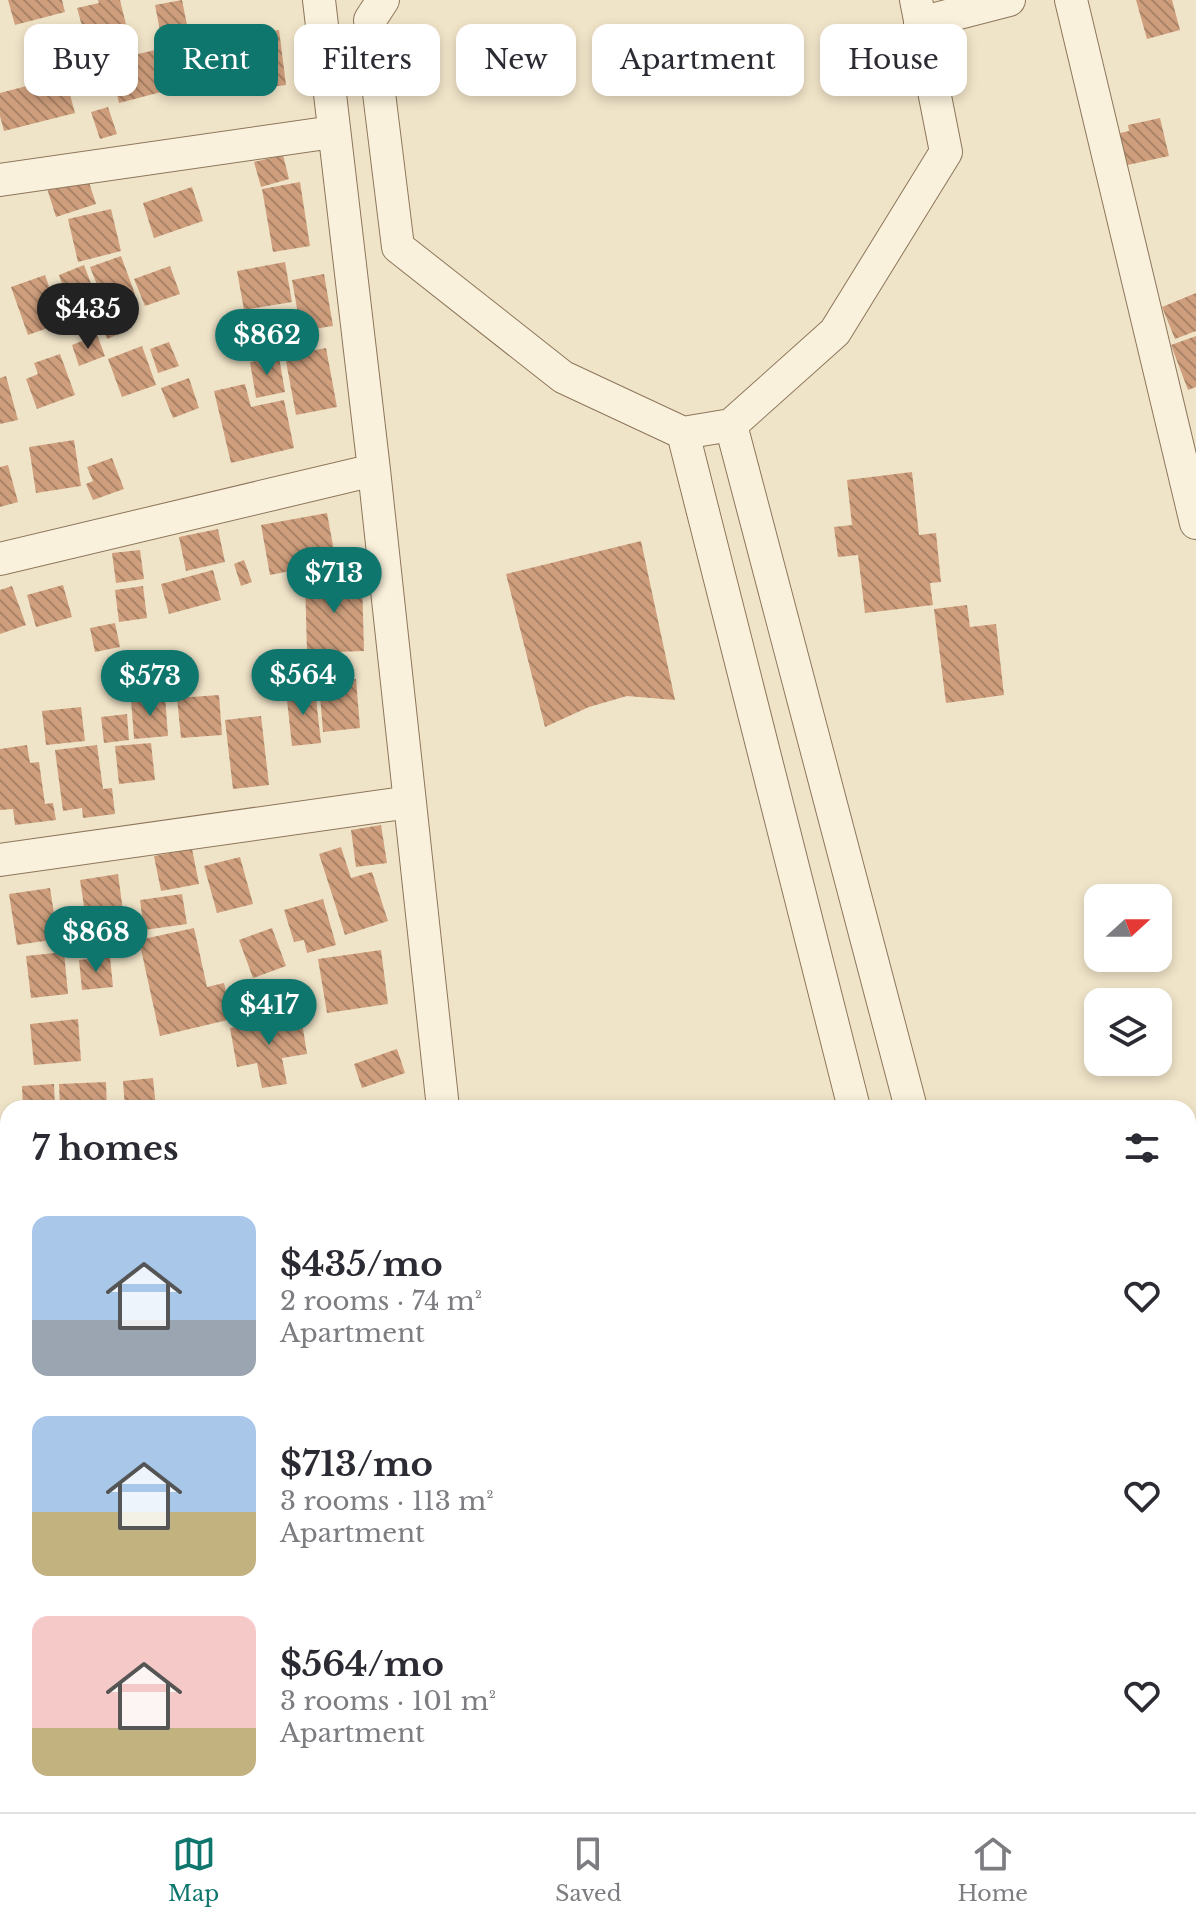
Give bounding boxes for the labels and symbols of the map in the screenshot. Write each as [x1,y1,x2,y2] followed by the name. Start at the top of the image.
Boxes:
[41,283,135,351] pin: $435
[220,309,314,377] pin: $862
[287,547,381,615] pin: $713
[256,649,350,717] pin: $564
[103,650,197,718] pin: $573
[1084,884,1172,972] north arrow
[49,906,143,974] pin: $868
[222,979,316,1047] pin: $417

